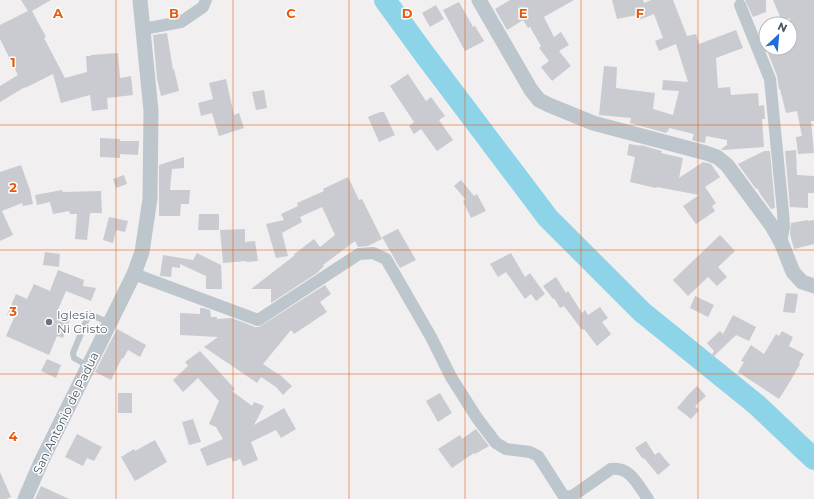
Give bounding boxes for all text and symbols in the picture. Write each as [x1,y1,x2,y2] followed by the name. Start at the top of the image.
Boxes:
[52,5,64,21] text: A
[169,5,179,21] text: B
[286,5,296,21] text: C
[402,5,413,21] text: D
[519,5,528,21] text: E
[636,5,644,21] text: F
[758,16,798,56] north arrow
[775,19,789,35] text: N
[10,54,16,70] text: 1
[9,179,17,195] text: 2
[8,303,17,319] text: 3
[57,307,108,336] place label: Iglesia Ni Cristo
[44,317,54,327] marker: Iglesia Ni Cristo
[29,349,102,476] street label: San Antonio de Padua
[9,428,18,444] text: 4

